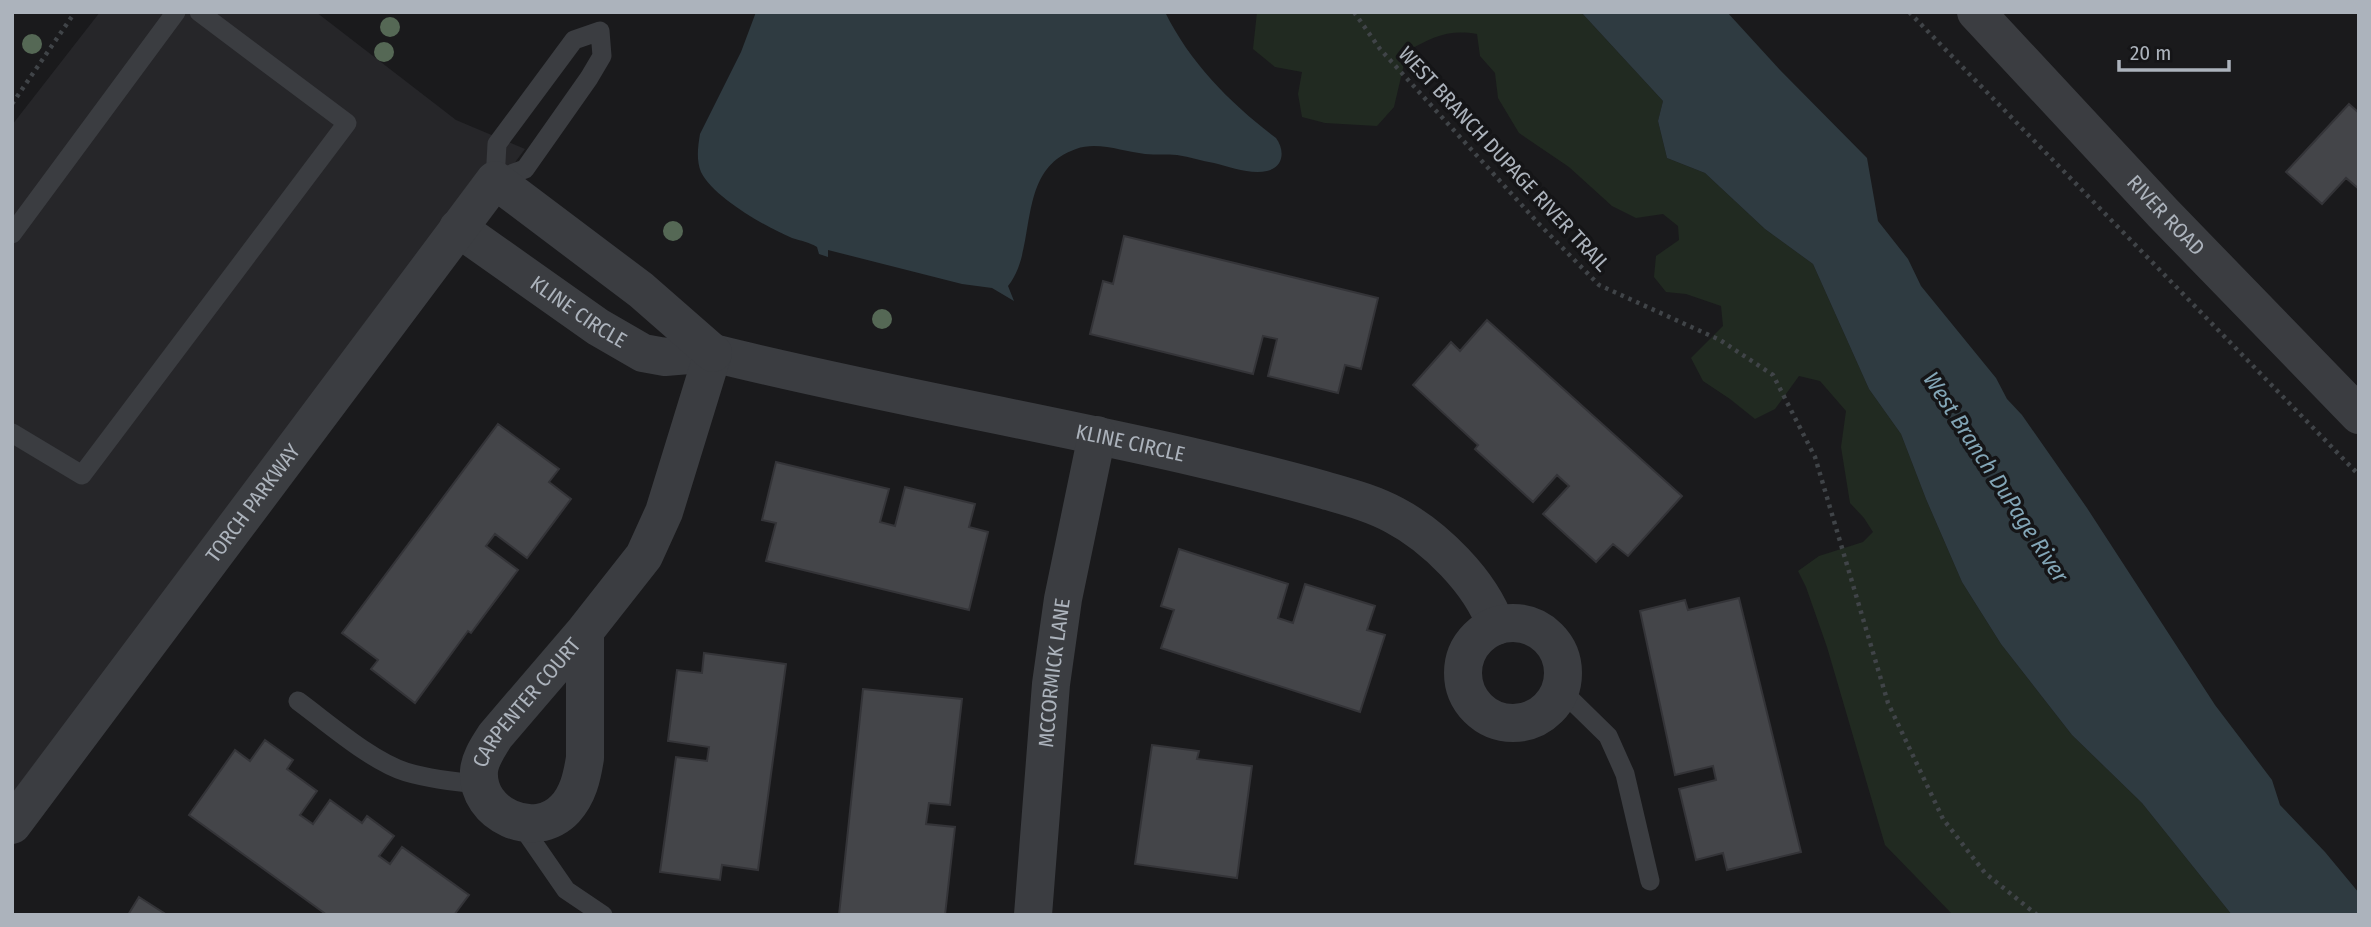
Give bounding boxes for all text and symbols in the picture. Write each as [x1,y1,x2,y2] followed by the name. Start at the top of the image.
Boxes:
[2119,28,2229,72] scale bar
[2130,40,2171,66] text: 20 m
[1393,41,1616,277] street label: WEST BRANCH DUPAGE RIVER TRAIL
[2121,170,2210,261] street label: RIVER ROAD
[525,270,631,354] street label: KLINE CIRCLE
[1917,367,2075,588] water label: West Branch DuPage River
[1074,419,1188,468] street label: KLINE CIRCLE
[200,438,306,568] street label: TORCH PARKWAY
[1033,597,1076,749] street label: MCCORMICK LANE
[467,632,586,771] street label: CARPENTER COURT

